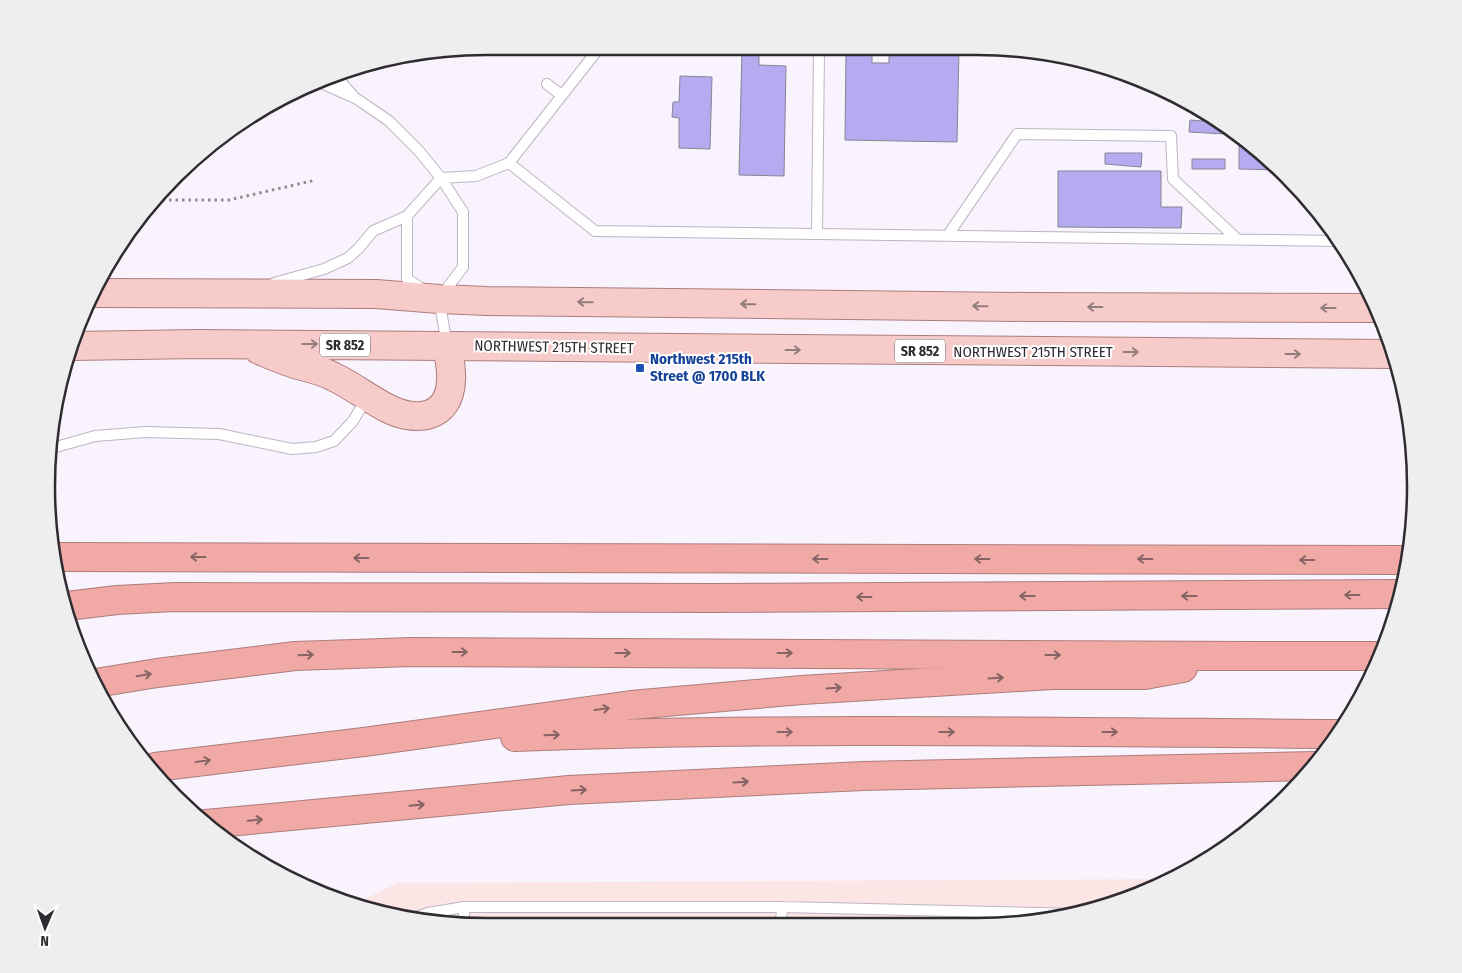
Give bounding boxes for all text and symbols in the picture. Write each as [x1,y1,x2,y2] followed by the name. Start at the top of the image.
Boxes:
[577,297,594,307] one-way arrow
[740,299,756,309] one-way arrow
[972,302,988,311] one-way arrow
[1088,302,1104,312] one-way arrow
[1320,303,1336,313] one-way arrow
[320,334,370,356] road number: SR 852
[474,337,634,357] street label: NORTHWEST 215TH STREET
[302,339,318,349] one-way arrow
[895,340,945,362] road number: SR 852
[953,343,1113,361] street label: NORTHWEST 215TH STREET
[785,345,801,355] one-way arrow
[1122,347,1139,357] one-way arrow
[1285,349,1301,358] one-way arrow
[650,350,765,385] place label: Northwest 215th Street @ 1700 BLK
[634,362,646,374] marker: Northwest 215th Street @ 1700 BLK
[190,552,206,562] one-way arrow
[353,553,369,563] one-way arrow
[812,554,828,564] one-way arrow
[974,554,990,564] one-way arrow
[1137,554,1153,564] one-way arrow
[1299,555,1316,565] one-way arrow
[1344,590,1360,599] one-way arrow
[1181,591,1197,600] one-way arrow
[1019,592,1035,601] one-way arrow
[856,593,872,602] one-way arrow
[452,647,468,657] one-way arrow
[614,648,631,658] one-way arrow
[777,648,793,658] one-way arrow
[1044,650,1061,660] one-way arrow
[297,651,313,660] one-way arrow
[136,670,152,680] one-way arrow
[988,674,1004,683] one-way arrow
[826,684,842,693] one-way arrow
[594,704,610,714] one-way arrow
[776,727,792,737] one-way arrow
[939,727,955,736] one-way arrow
[1101,727,1117,737] one-way arrow
[544,731,560,740] one-way arrow
[195,756,211,766] one-way arrow
[733,777,749,786] one-way arrow
[570,785,586,794] one-way arrow
[408,800,424,809] one-way arrow
[247,815,263,825] one-way arrow
[20,903,70,953] north arrow
[40,932,49,949] text: N

